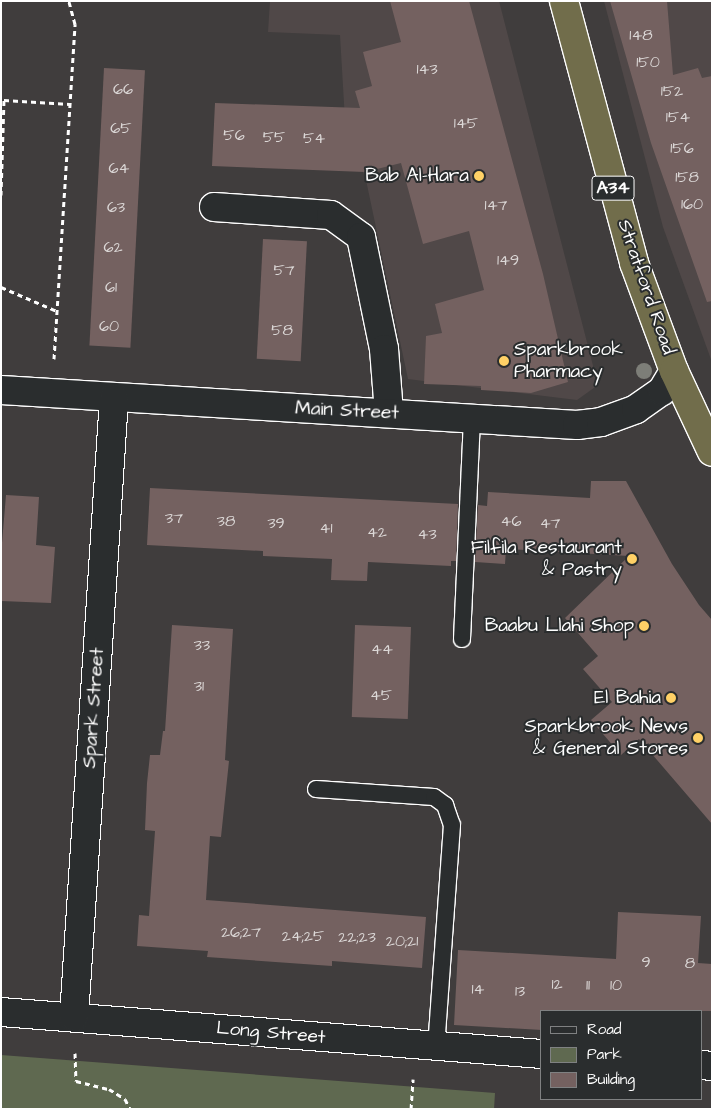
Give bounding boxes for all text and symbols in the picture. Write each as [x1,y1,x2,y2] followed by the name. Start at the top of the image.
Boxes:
[629,25,653,45] house number: 148
[636,52,660,72] house number: 150
[416,59,438,79] house number: 143
[113,79,133,99] house number: 66
[661,81,683,101] house number: 152
[666,107,690,127] house number: 154
[454,113,478,133] house number: 145
[110,118,132,138] house number: 65
[223,125,245,145] house number: 56
[263,127,285,147] house number: 55
[303,128,325,148] house number: 54
[670,138,694,158] house number: 156
[109,158,129,178] house number: 64
[365,165,469,187] place label: Bab Al-Hara
[675,167,699,187] house number: 158
[473,170,485,182] marker: Bab Al-Hara
[590,172,636,204] road number: A34
[681,194,703,214] house number: 160
[485,195,507,215] house number: 147
[107,197,125,217] house number: 63
[612,217,680,357] street label: Stratford Road
[103,237,123,257] house number: 62
[497,250,519,270] house number: 149
[273,260,295,280] house number: 57
[105,277,117,297] house number: 61
[99,316,119,336] house number: 60
[271,320,293,340] house number: 58
[514,339,623,383] place label: Sparkbrook Pharmacy
[498,355,510,367] marker: Sparkbrook Pharmacy
[294,397,400,425] street label: Main Street
[165,508,183,528] house number: 37
[217,511,235,531] house number: 38
[501,511,521,531] house number: 46
[267,513,285,533] house number: 39
[540,513,560,533] house number: 47
[320,518,332,538] house number: 41
[367,522,387,542] house number: 42
[417,524,437,544] house number: 43
[471,537,622,581] place label: Filfila Restaurant & Pastry
[626,553,638,565] marker: Filfila Restaurant & Pastry
[485,615,634,637] place label: Baabu Llahi Shop
[638,620,650,632] marker: Baabu Llahi Shop
[194,635,210,655] house number: 33
[371,639,393,659] house number: 44
[78,647,110,769] street label: Spark Street
[194,676,204,696] house number: 31
[370,685,392,705] house number: 45
[594,687,661,709] place label: El Bahia
[665,692,677,704] marker: El Bahia
[524,716,688,760] place label: Sparkbrook News & General Stores
[692,732,704,744] marker: Sparkbrook News & General Stores
[221,922,261,942] house number: 26;27
[282,926,324,946] house number: 24;25
[338,927,376,947] house number: 22;23
[386,931,418,951] house number: 20;21
[641,952,651,972] house number: 9
[685,953,695,973] house number: 8
[551,974,563,994] house number: 12
[586,975,590,995] house number: 11
[610,975,622,995] house number: 10
[472,979,484,999] house number: 14
[515,981,525,1001] house number: 13
[540,1010,703,1100] legend
[216,1017,326,1049] street label: Long Street
[587,1019,621,1040] text: Road
[587,1044,622,1065] text: Park
[587,1069,635,1090] text: Building

